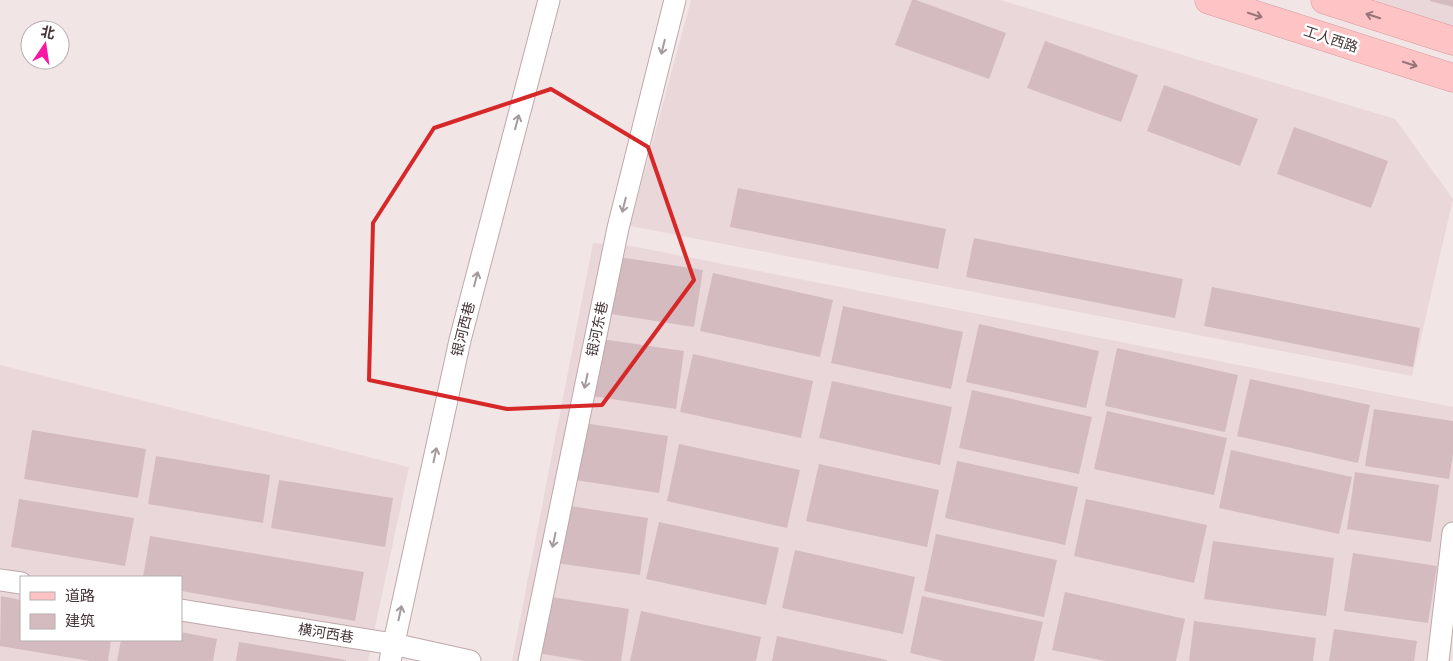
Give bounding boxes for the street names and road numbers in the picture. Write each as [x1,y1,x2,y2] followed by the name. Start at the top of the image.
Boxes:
[1301,24,1360,57] street label: 工人西路
[449,300,479,359] street label: 银河西巷
[584,300,613,358] street label: 银河东巷
[297,622,355,647] street label: 横河西巷

